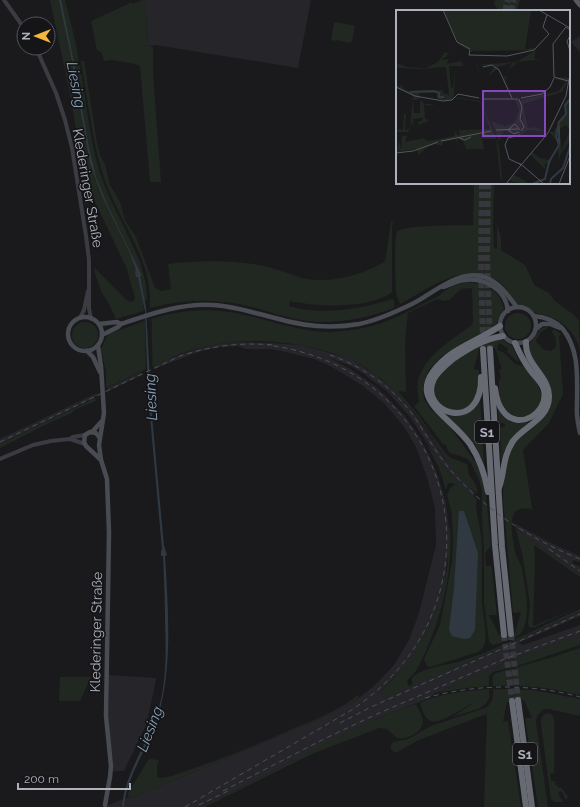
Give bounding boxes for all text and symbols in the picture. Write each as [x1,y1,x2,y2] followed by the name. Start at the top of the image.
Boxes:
[396,10,570,184] inset map
[16,16,56,56] north arrow
[20,32,33,40] text: N
[63,60,89,110] water label: Liesing
[70,127,106,249] street label: Klederinger Straße
[141,373,161,421] water label: Liesing
[475,421,499,443] road number: S1
[87,572,105,692] street label: Klederinger Straße
[133,704,167,754] water label: Liesing
[513,743,537,765] road number: S1
[18,765,130,791] scale bar
[24,772,59,786] text: 200 m

